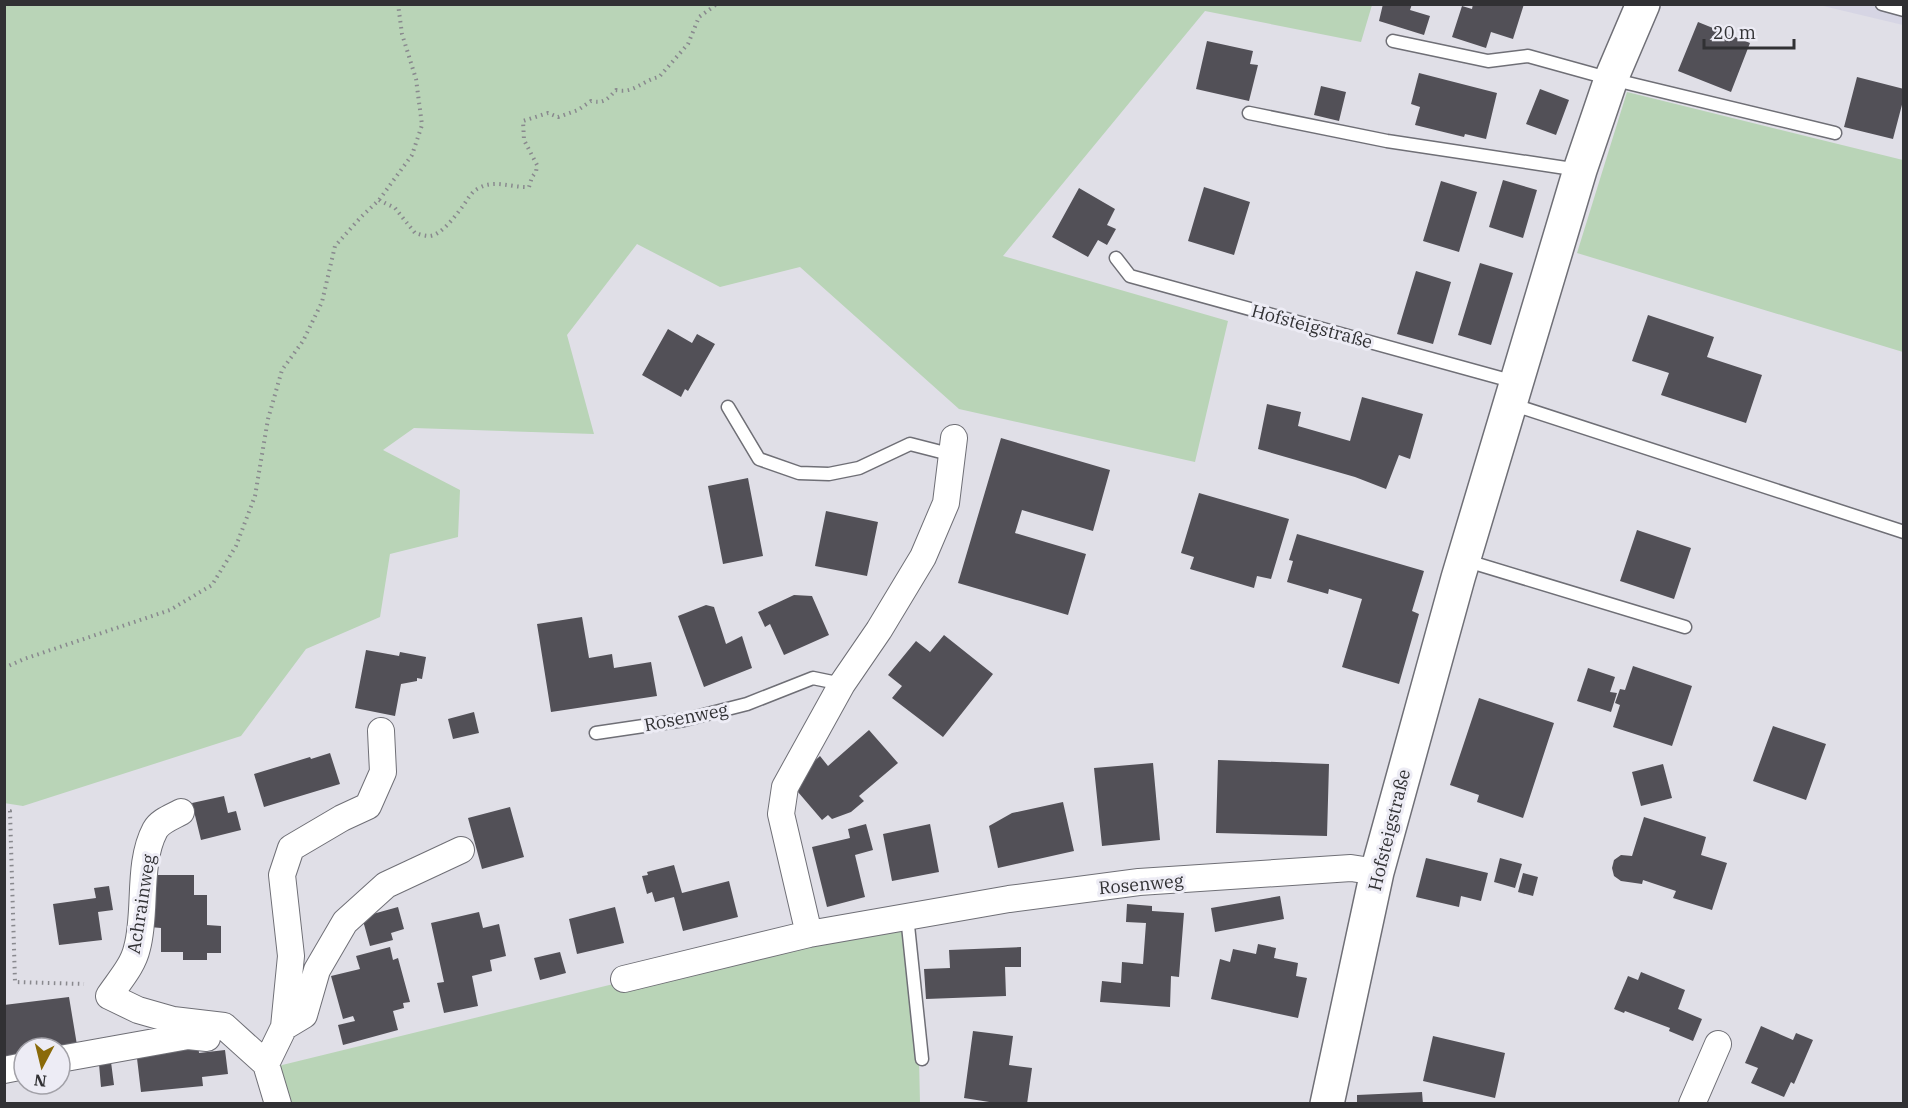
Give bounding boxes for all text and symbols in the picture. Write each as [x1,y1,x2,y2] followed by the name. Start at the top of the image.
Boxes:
[1704,12,1794,50] scale bar
[1713,21,1756,44] text: 20 m
[1249,299,1375,353] street label: Hofsteigstraße
[642,698,730,736] street label: Rosenweg
[1363,767,1415,893] street label: Hofsteigstraße
[122,852,160,956] street label: Achrainweg
[1098,869,1185,899] street label: Rosenweg
[12,1036,72,1096] north arrow
[33,1070,48,1092] text: N

